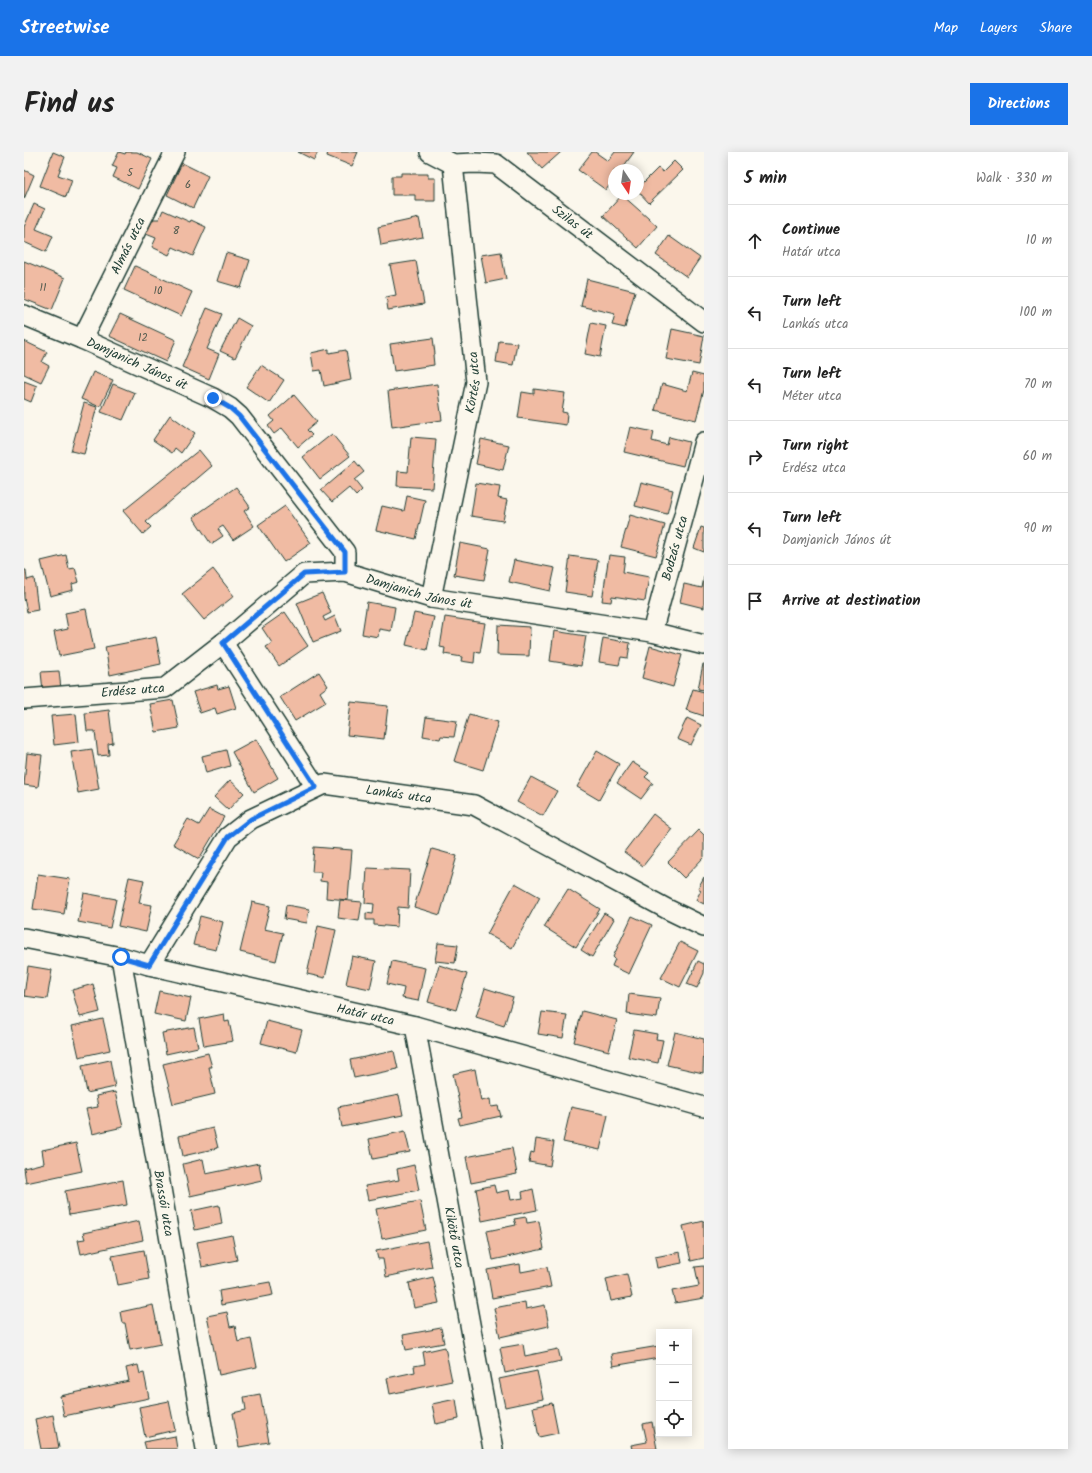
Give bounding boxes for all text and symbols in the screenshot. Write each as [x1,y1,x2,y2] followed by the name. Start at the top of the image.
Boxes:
[20,13,110,43] text: Streetwise
[934,17,958,39] text: Map
[980,17,1018,39] text: Layers
[1040,17,1072,39] text: Share
[24,82,115,127] text: Find us
[970,83,1068,125] button: Directions
[127,164,134,182] house number: 5
[608,164,644,200] north arrow
[744,165,787,192] text: 5 min
[976,168,1052,189] text: Walk · 330 m
[185,176,191,194] house number: 6
[547,199,598,245] street label: Szilas út
[105,214,151,278] street label: Almás utca
[782,218,840,242] text: Continue
[173,222,180,240] house number: 8
[744,230,766,252] icon: ahead
[1026,230,1052,251] text: 10 m
[782,242,841,263] text: Határ utca
[40,279,46,297] house number: 11
[154,282,163,300] house number: 10
[782,290,842,314] text: Turn left
[744,302,766,324] icon: left
[1019,302,1052,323] text: 100 m
[782,314,848,335] text: Lankás utca
[138,329,148,347] house number: 12
[83,332,192,396] street label: Damjanich János út
[459,350,487,415] street label: Körtés utca
[782,362,842,386] text: Turn left
[744,374,766,396] icon: left
[1024,374,1052,395] text: 70 m
[782,386,842,407] text: Méter utca
[204,389,222,407] route end
[782,434,849,458] text: Turn right
[744,446,766,468] icon: right
[1023,446,1052,467] text: 60 m
[782,458,846,479] text: Erdész utca
[782,506,842,530] text: Turn left
[656,513,694,583] street label: Bodzás utca
[744,518,766,540] icon: left
[1024,518,1052,539] text: 90 m
[782,530,891,551] text: Damjanich János út
[363,568,475,615] street label: Damjanich János út
[782,589,921,613] text: Arrive at destination
[744,590,766,612] icon: arrive
[100,678,165,703] street label: Erdész utca
[364,779,433,809] street label: Lankás utca
[112,948,130,966] route start
[334,998,396,1031] street label: Határ utca
[147,1168,180,1238] street label: Brassói utca
[438,1205,470,1270] street label: Kikötő utca
[656,1329,692,1437] map controls
[656,1329,692,1365] button: +
[656,1365,692,1401] button: −
[656,1401,692,1437] button: locate

